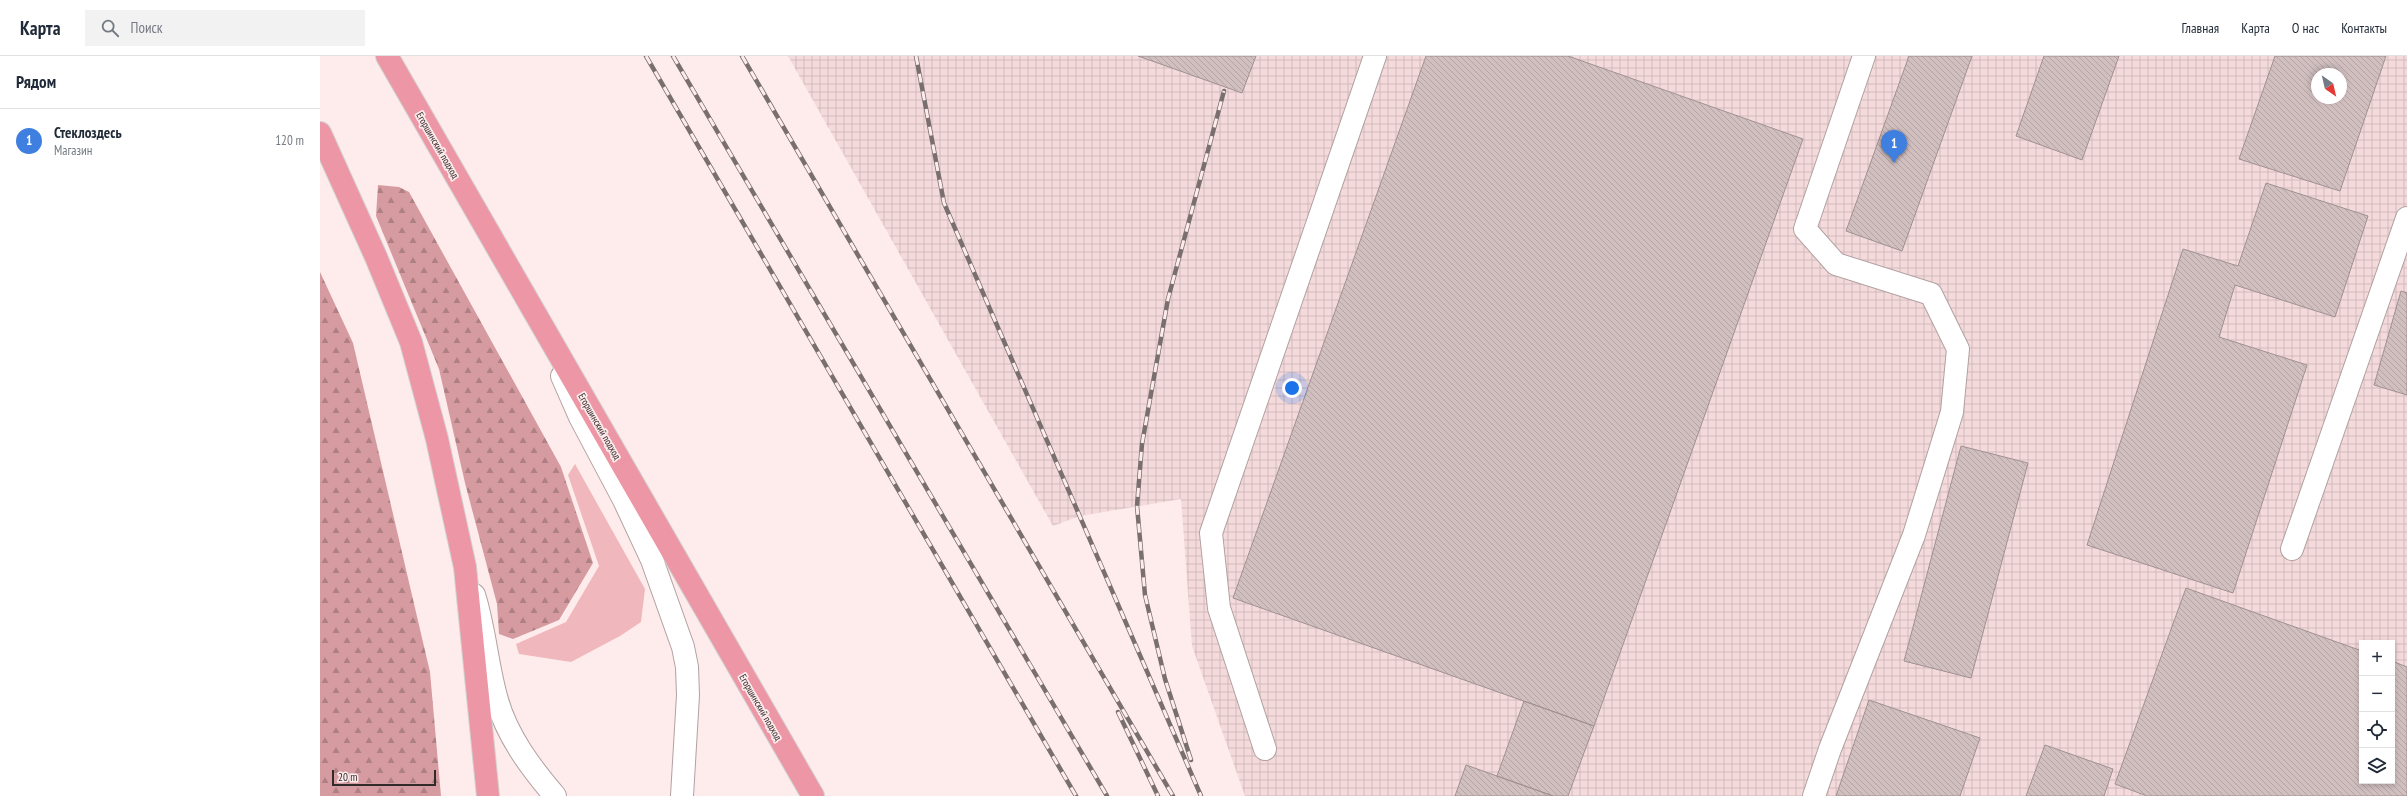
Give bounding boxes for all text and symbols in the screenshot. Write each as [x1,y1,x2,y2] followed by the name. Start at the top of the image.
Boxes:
[85,10,365,46] search box
[20,16,61,40] text: Карта
[99,17,121,39] icon: search
[131,18,163,37] text: Поиск
[2181,19,2219,37] text: Главная
[2241,19,2270,37] text: Карта
[2292,19,2319,37] text: О нас
[2341,19,2387,37] text: Контакты
[2311,68,2347,104] north arrow
[16,71,56,93] text: Рядом
[413,110,462,181] street label: Егоршинский подход
[54,123,122,142] text: Стеклоздесь
[1881,130,1907,163] pin: 1
[26,132,32,149] text: 1
[275,132,304,149] text: 120 m
[54,142,92,159] text: Магазин
[1282,378,1302,398] your location
[575,391,624,462] street label: Егоршинский подход
[2359,640,2395,784] map controls
[2359,640,2395,676] button: +
[736,672,785,743] street label: Егоршинский подход
[2359,676,2395,712] button: −
[2359,712,2395,748] button: locate
[2359,748,2395,784] button: layers
[332,768,436,787] scale bar
[338,770,357,784] text: 20 m

